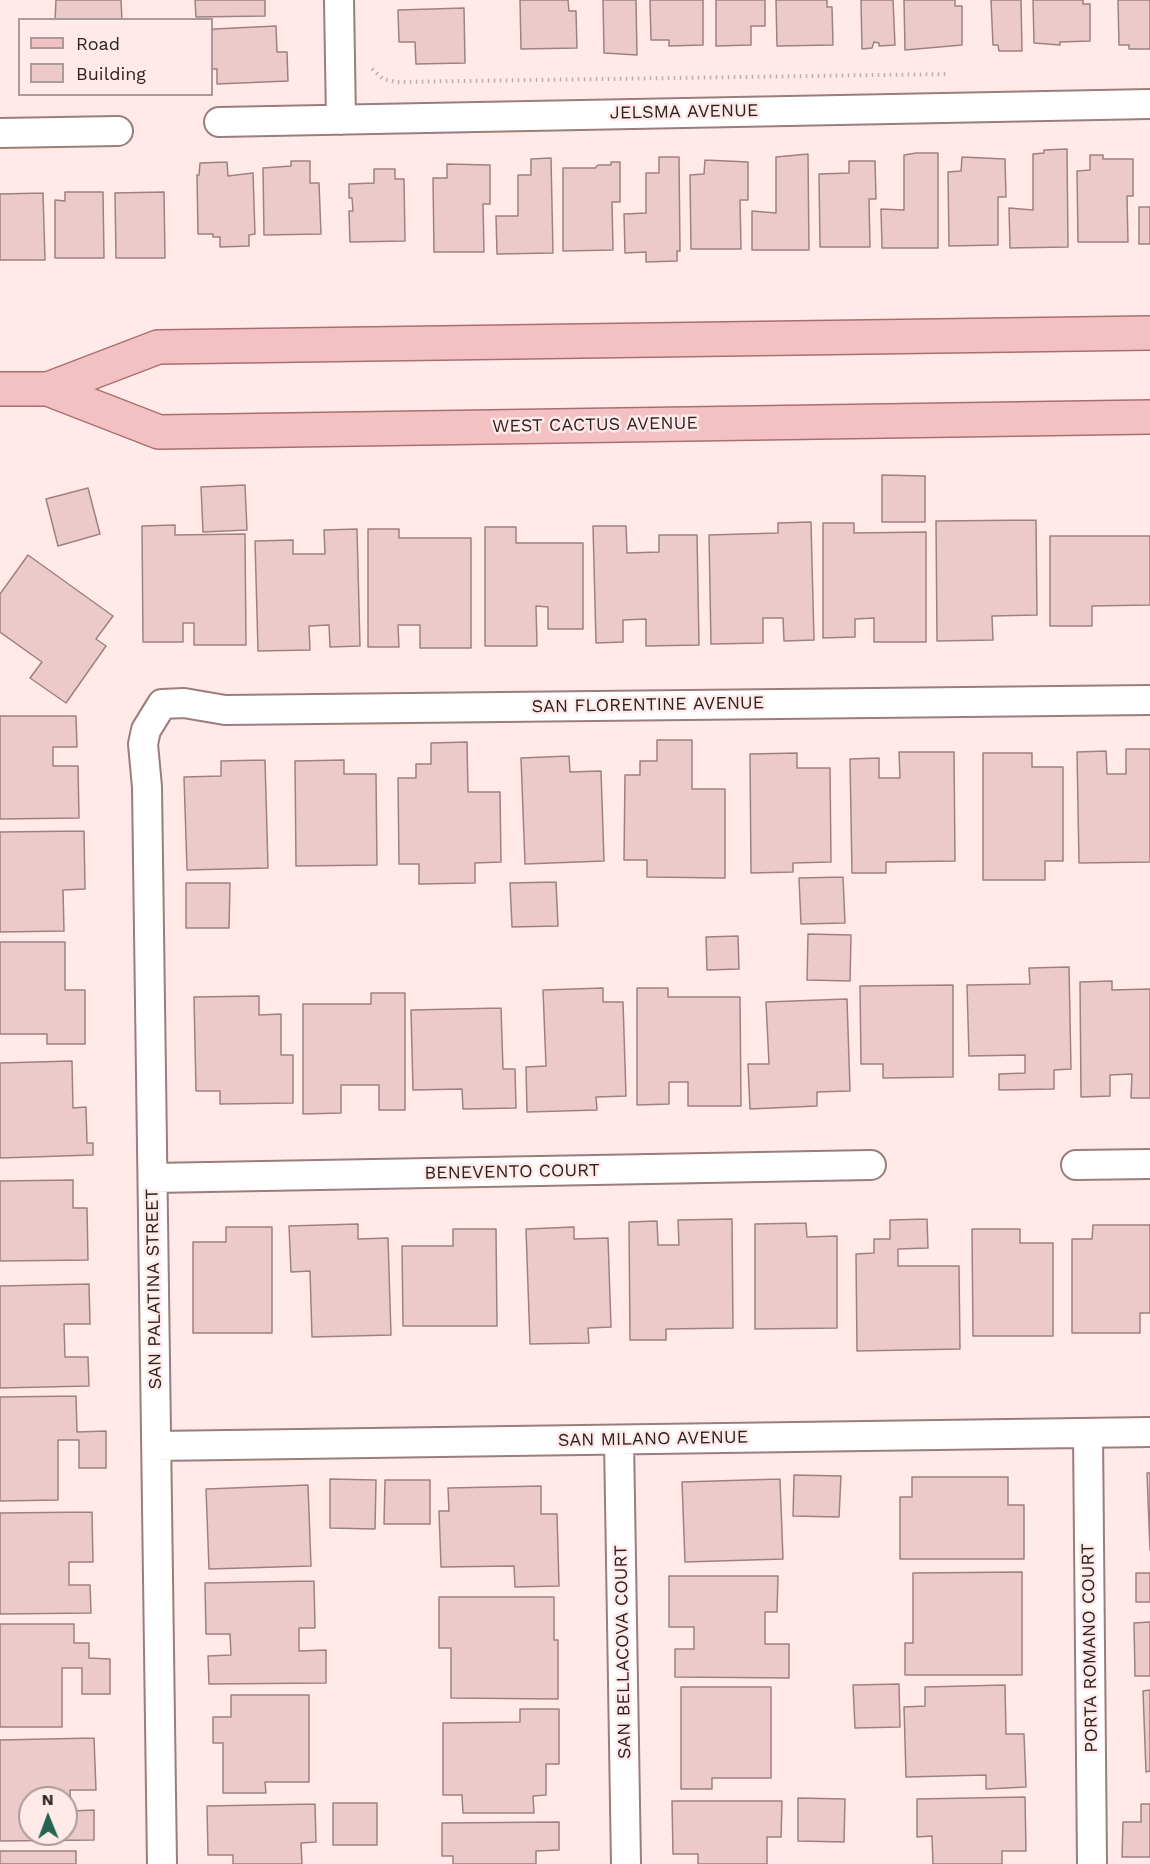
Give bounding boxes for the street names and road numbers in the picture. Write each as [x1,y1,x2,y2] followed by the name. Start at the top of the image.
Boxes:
[609,100,759,124] street label: JELSMA AVENUE
[492,412,698,438] street label: WEST CACTUS AVENUE
[532,692,764,718] street label: SAN FLORENTINE AVENUE
[424,1160,600,1184] street label: BENEVENTO COURT
[141,1188,167,1390] street label: SAN PALATINA STREET
[558,1427,748,1451] street label: SAN MILANO AVENUE
[1077,1543,1103,1753] street label: PORTA ROMANO COURT
[610,1545,636,1759] street label: SAN BELLACOVA COURT

